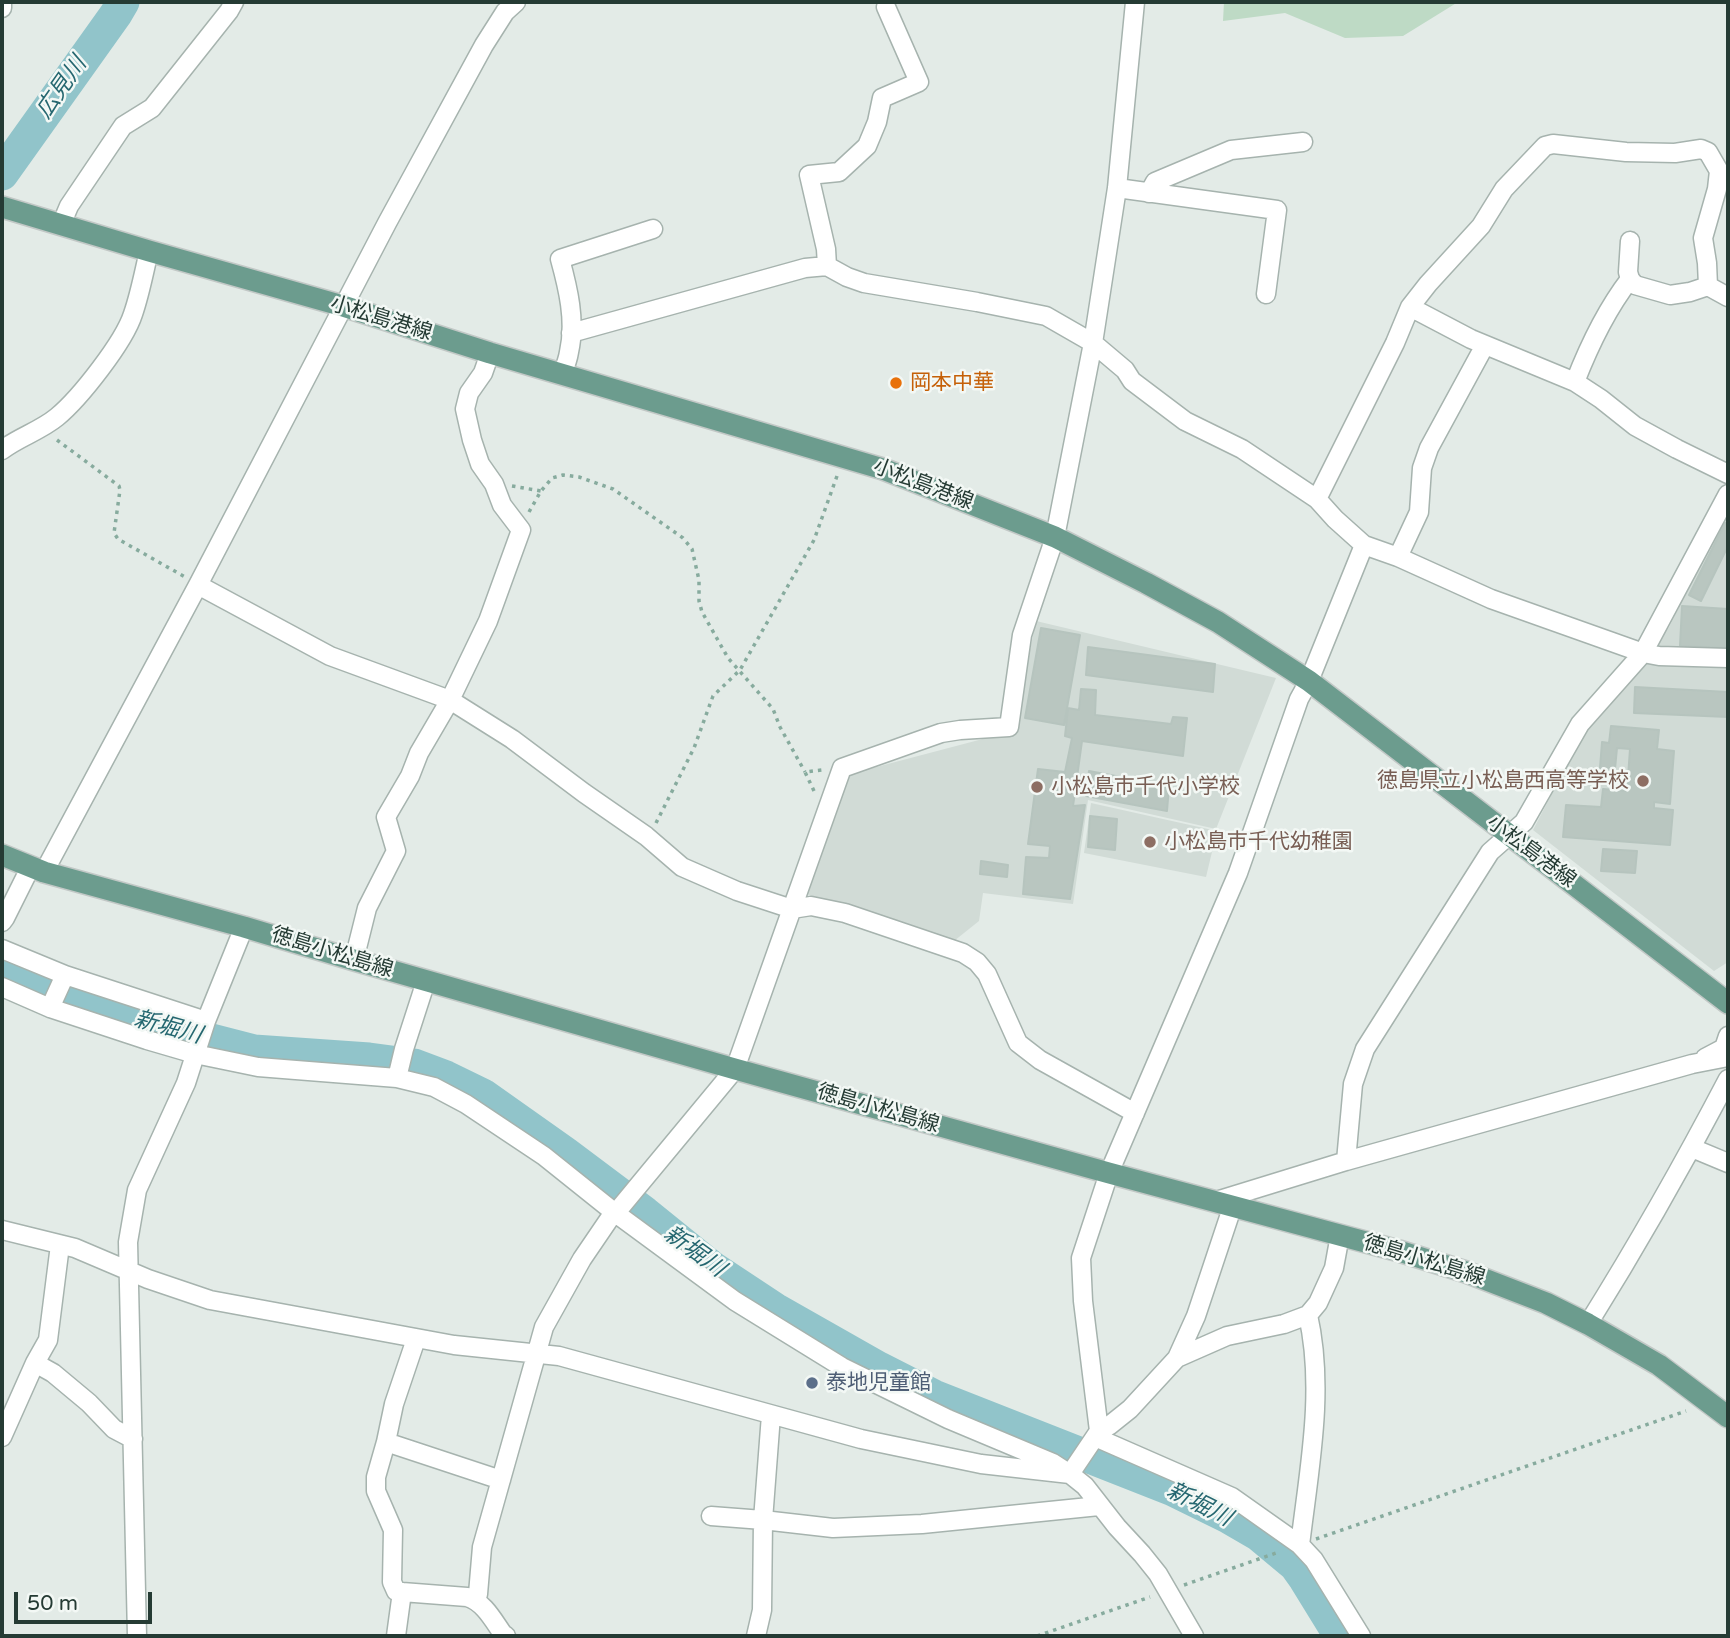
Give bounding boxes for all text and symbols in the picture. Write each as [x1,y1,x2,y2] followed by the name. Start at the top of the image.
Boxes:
[31,52,93,124] water label: 広見川
[327,292,435,346] street label: 小松島港線
[910,370,994,396] place label: 岡本中華
[888,375,904,391] marker: 岡本中華
[869,454,977,516] street label: 小松島港線
[1377,768,1629,794] place label: 徳島県立小松島西高等学校
[1635,773,1651,789] marker: 徳島県立小松島西高等学校
[1051,774,1240,800] place label: 小松島市千代小学校
[1029,779,1045,795] marker: 小松島市千代小学校
[1481,810,1581,894] street label: 小松島港線
[1164,829,1353,855] place label: 小松島市千代幼稚園
[1142,834,1158,850] marker: 小松島市千代幼稚園
[268,923,396,983] street label: 徳島小松島線
[131,1006,205,1050] water label: 新堀川
[814,1080,942,1138] street label: 徳島小松島線
[658,1221,730,1283] water label: 新堀川
[1360,1231,1488,1291] street label: 徳島小松島線
[826,1370,931,1396] place label: 泰地児童館
[804,1375,820,1391] marker: 泰地児童館
[1162,1477,1236,1533] water label: 新堀川
[18,1578,156,1622] scale bar
[27,1591,78,1616] text: 50 m

